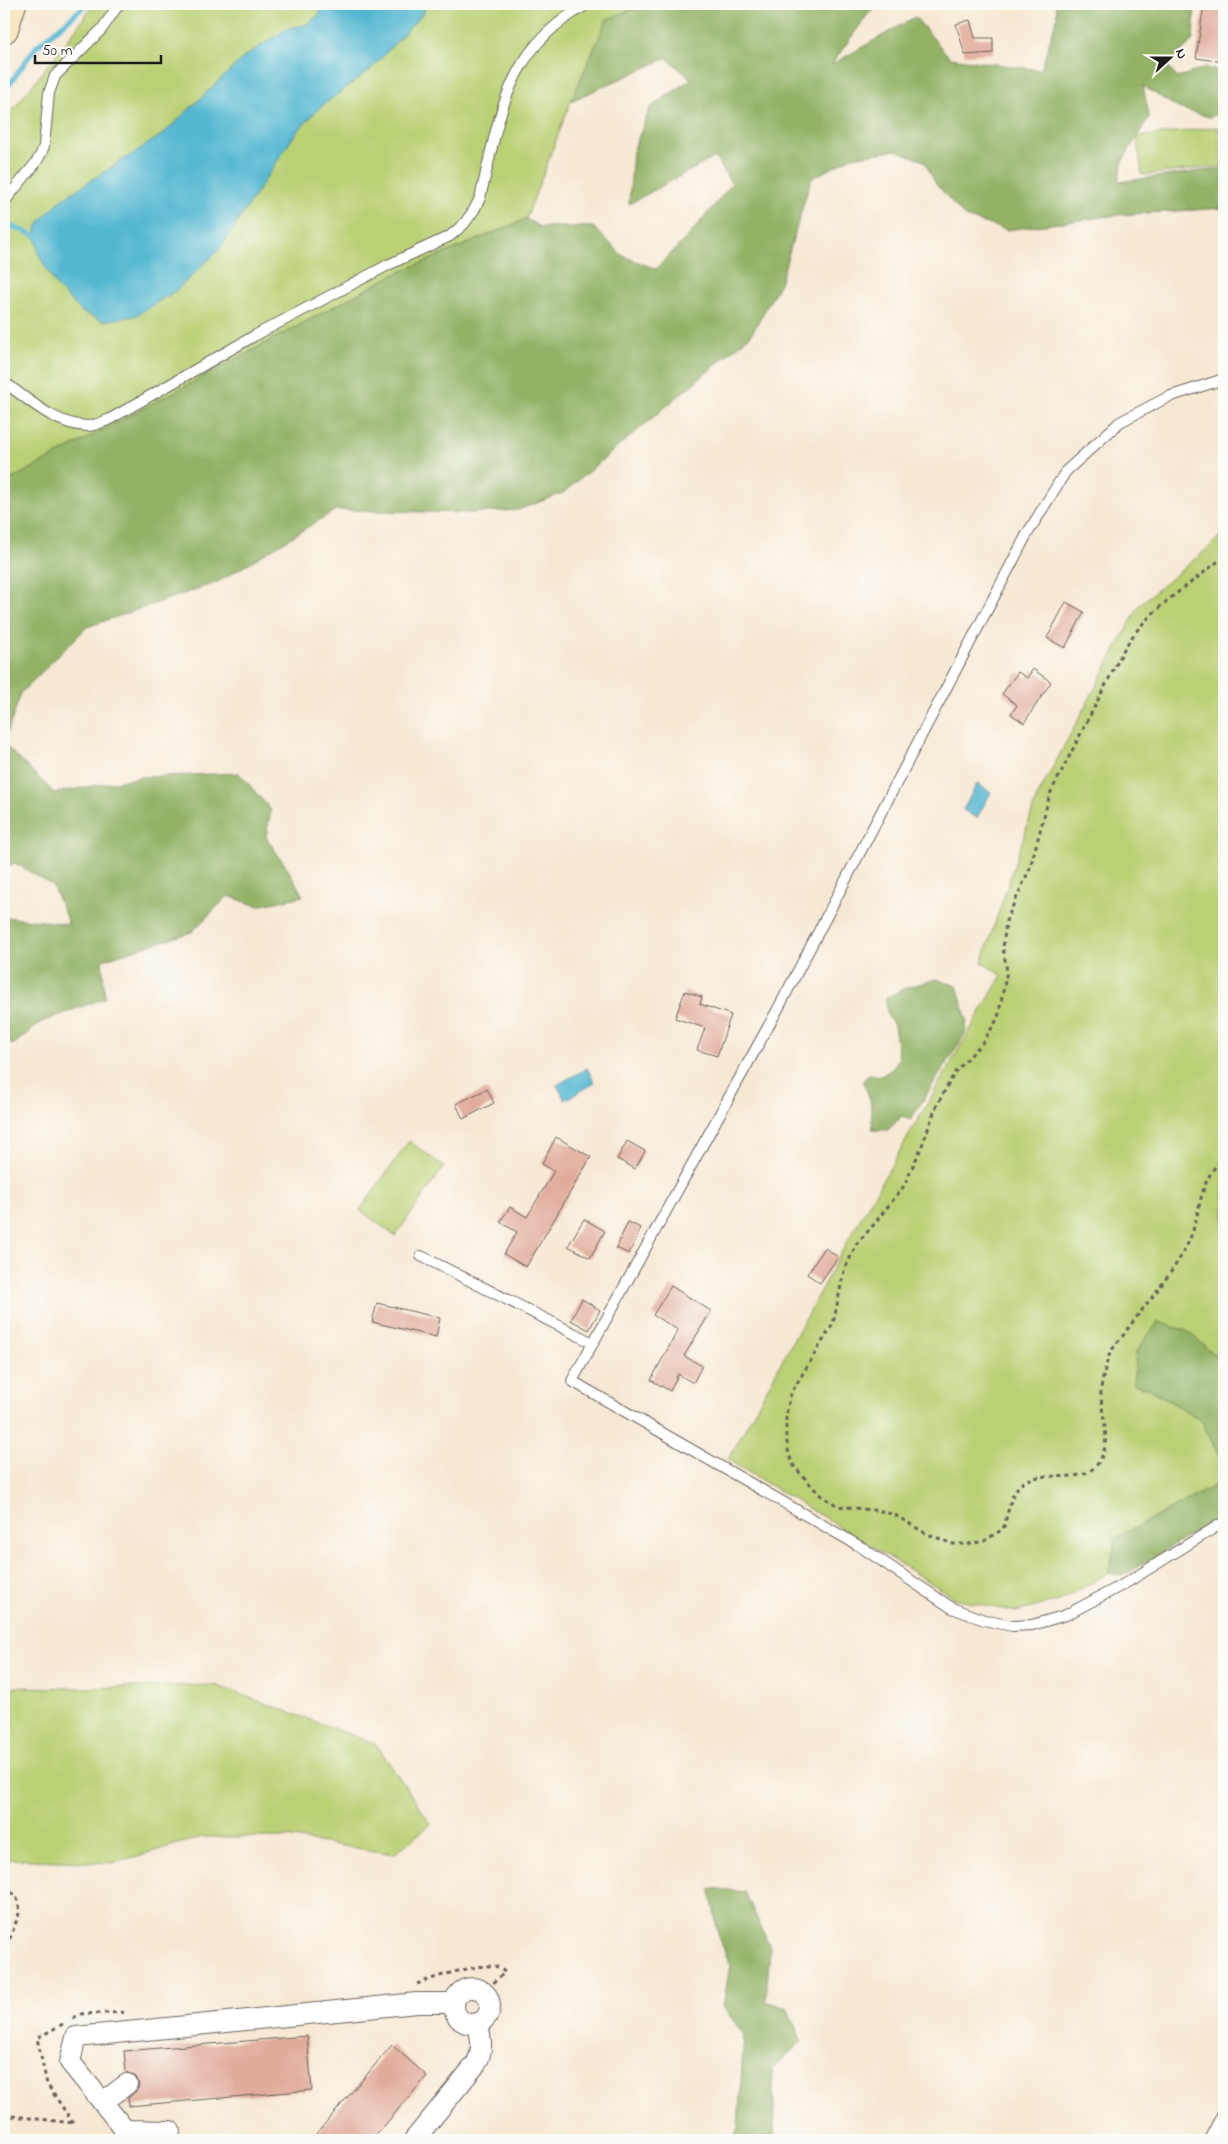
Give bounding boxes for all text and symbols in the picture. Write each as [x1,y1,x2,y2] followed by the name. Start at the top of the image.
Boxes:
[35,32,161,64] scale bar
[1146,32,1196,82] north arrow
[42,40,73,62] text: 50 m
[1169,46,1192,62] text: N

